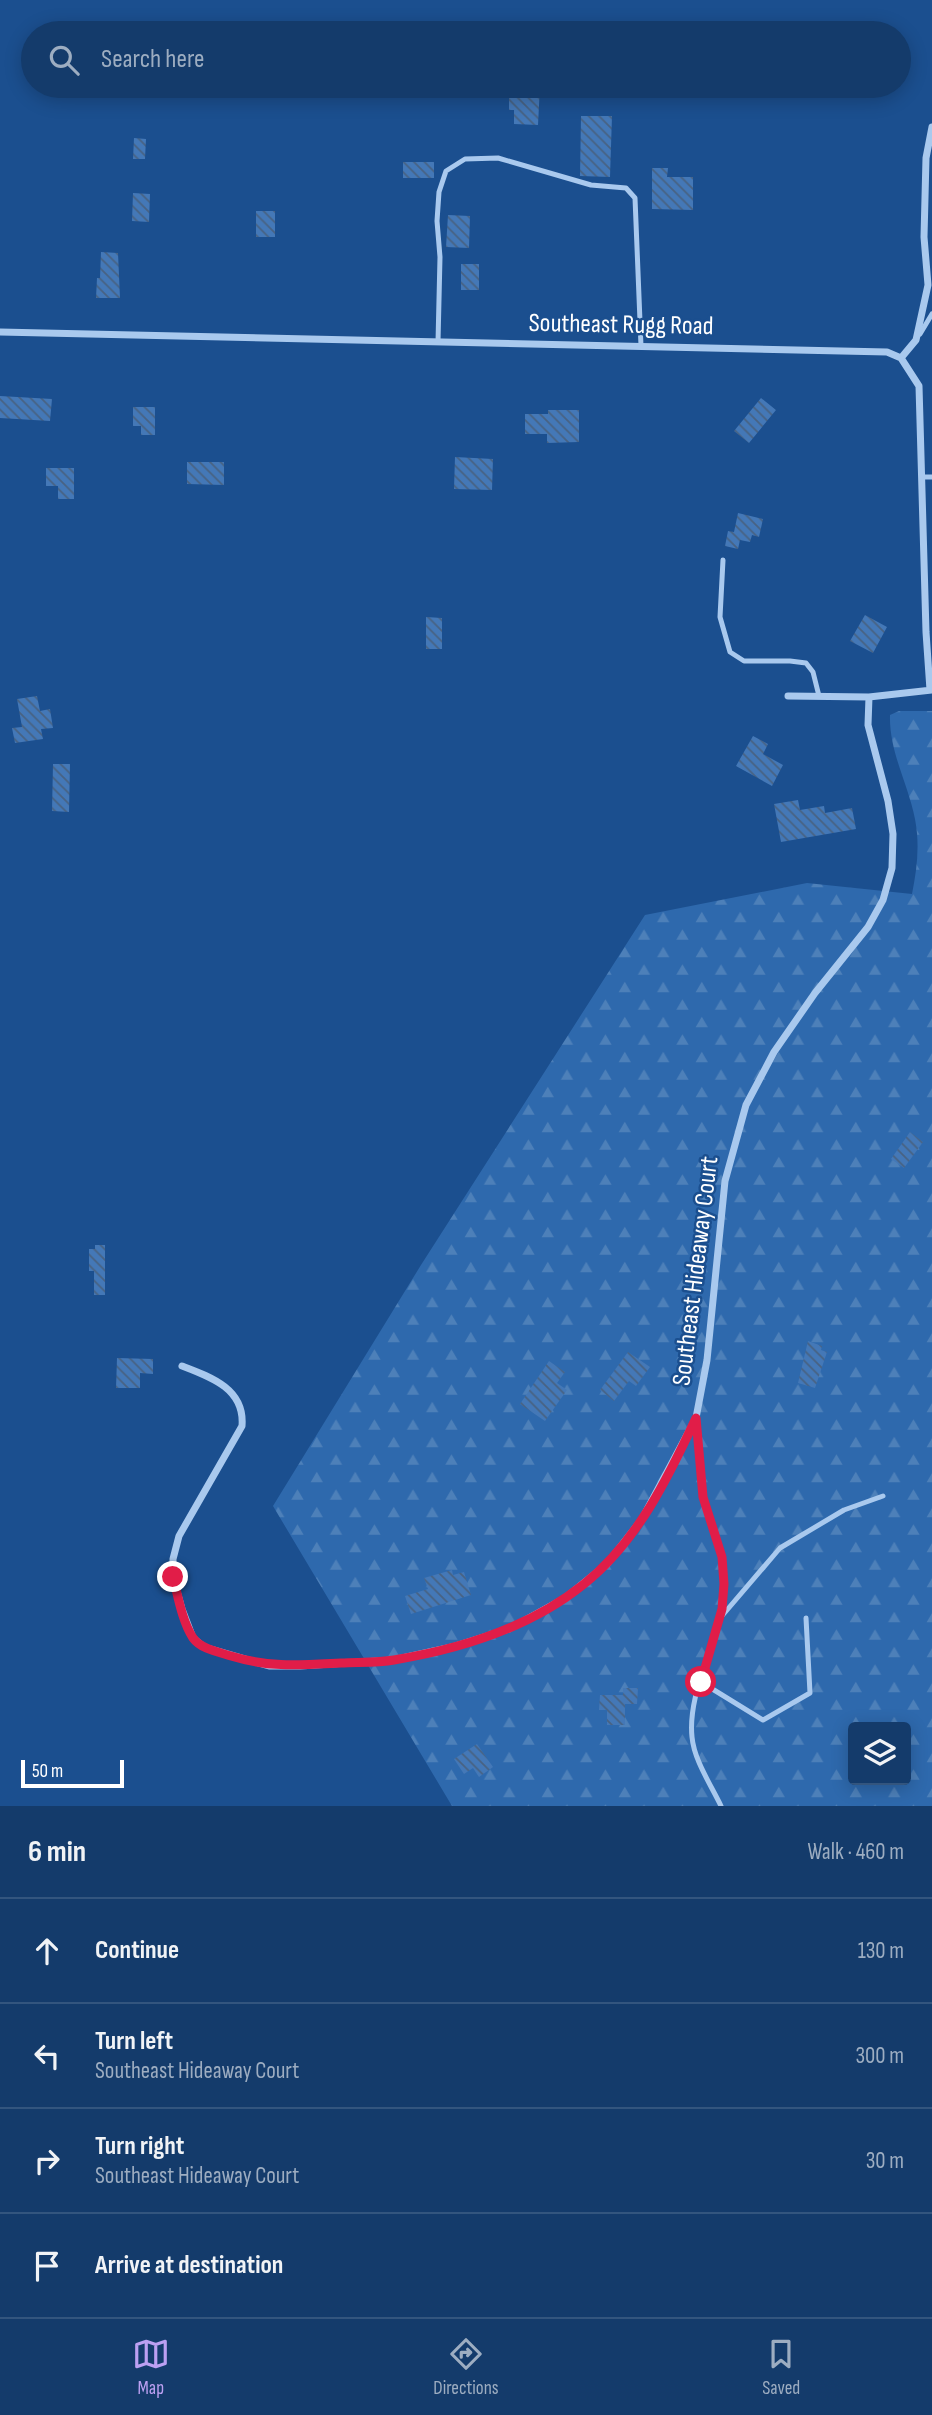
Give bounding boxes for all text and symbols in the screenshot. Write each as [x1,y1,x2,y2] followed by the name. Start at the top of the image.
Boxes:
[21,21,911,98] search box
[45,41,83,79] icon: search
[101,44,204,75] text: Search here
[528,308,714,342] street label: Southeast Rugg Road
[667,1154,725,1387] street label: Southeast Hideaway Court
[157,1561,188,1592] route end
[685,1666,716,1697] route start
[848,1722,911,1785] map controls
[848,1722,911,1785] button: layers
[21,1757,124,1789] scale bar
[32,1760,63,1783] text: 50 m
[28,1834,86,1870] text: 6 min
[807,1838,904,1866] text: Walk · 460 m
[28,1932,66,1970] icon: ahead
[95,1935,179,1966] text: Continue
[858,1937,904,1965] text: 130 m
[95,2026,173,2057] text: Turn left
[28,2037,66,2075] icon: left
[855,2042,904,2070] text: 300 m
[95,2057,299,2085] text: Southeast Hideaway Court
[95,2131,184,2162] text: Turn right
[28,2142,66,2180] icon: right
[866,2147,904,2175] text: 30 m
[95,2162,299,2190] text: Southeast Hideaway Court
[28,2247,66,2285] icon: arrive
[95,2250,283,2281] text: Arrive at destination
[132,2335,170,2400] tab: Map
[433,2335,499,2400] tab: Directions
[762,2335,800,2400] tab: Saved

